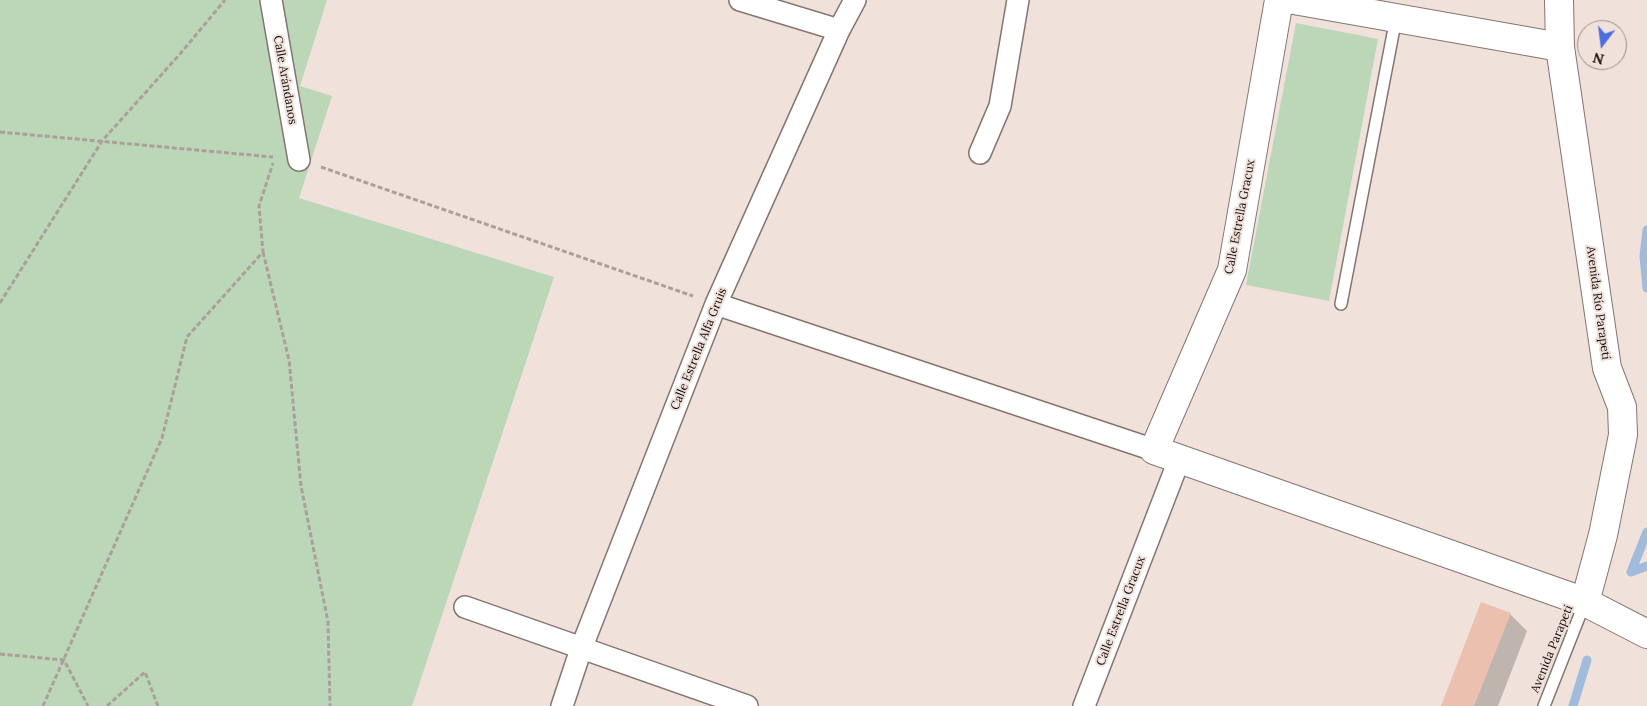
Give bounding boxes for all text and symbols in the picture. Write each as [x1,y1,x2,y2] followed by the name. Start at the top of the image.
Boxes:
[1577,20,1627,70] north arrow
[270,34,300,126] street label: Calle Arándanos
[1591,48,1606,69] text: N
[1222,159,1258,275] street label: Calle Estrella Gracux
[1583,245,1613,361] street label: Avenida Río Parapetí
[668,286,730,412] street label: Calle Estrella Alfa Gruis
[1093,554,1149,668] street label: Calle Estrella Gracux
[1528,603,1576,695] street label: Avenida Parapetí

